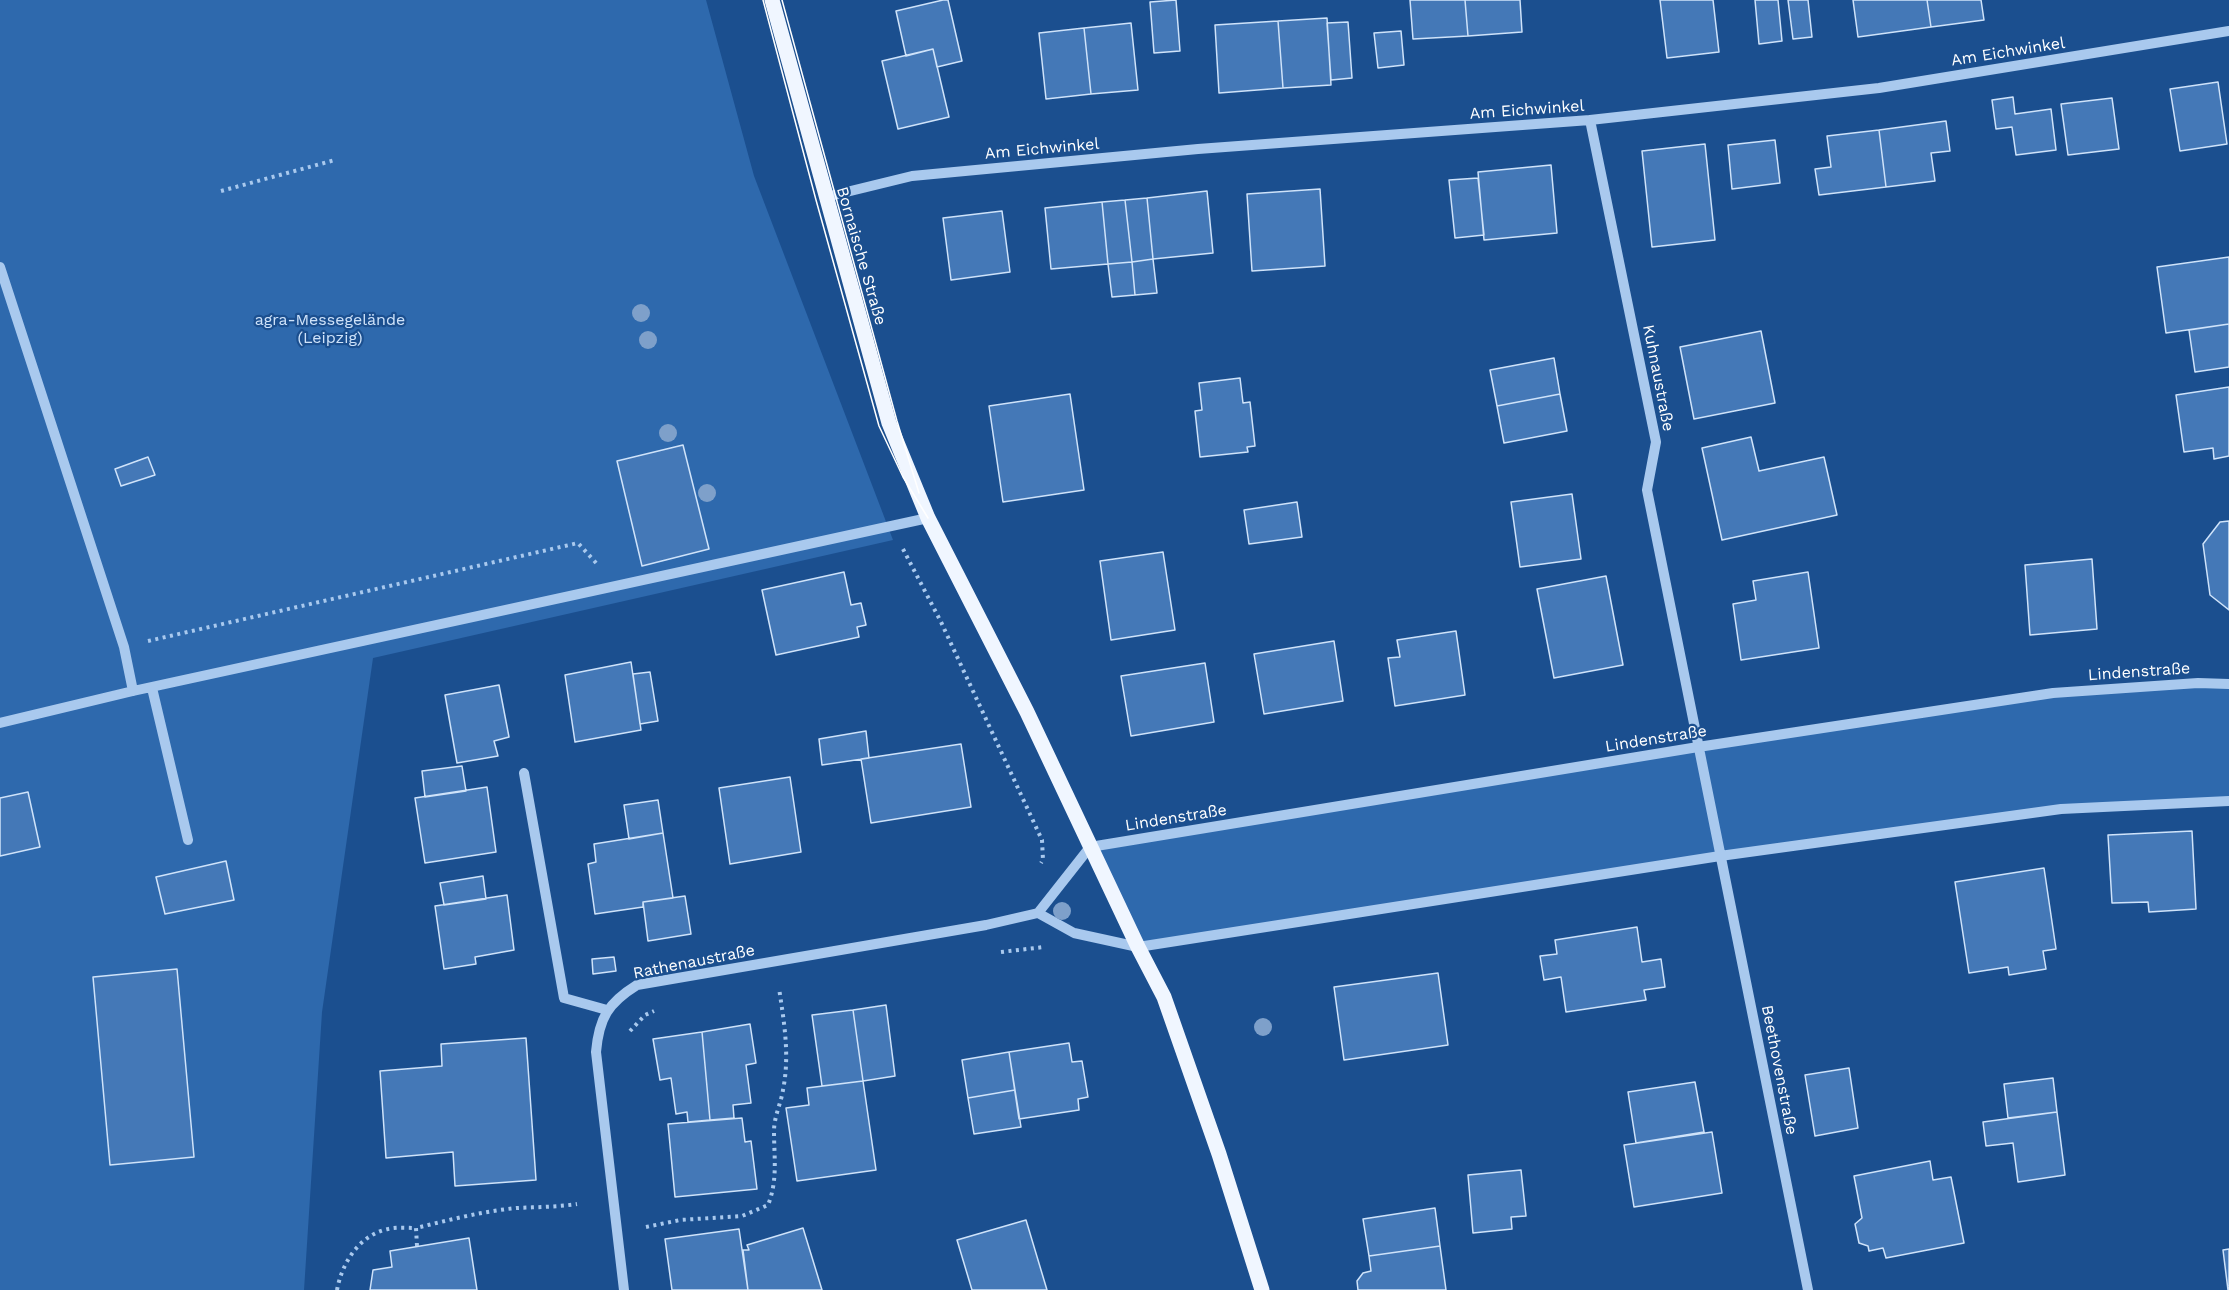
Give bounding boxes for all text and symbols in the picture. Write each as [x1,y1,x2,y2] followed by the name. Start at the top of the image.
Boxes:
[1950,34,2066,70] street label: Am Eichwinkel
[1469,96,1585,124] street label: Am Eichwinkel
[984,134,1100,164] street label: Am Eichwinkel
[832,185,890,327] street label: Bornaische Straße
[255,310,405,348] park label: agra-Messegelände (Leipzig)
[1638,323,1678,433] street label: Kuhnaustraße
[2087,659,2191,685] street label: Lindenstraße
[1604,722,1708,756] street label: Lindenstraße
[1124,801,1228,835] street label: Lindenstraße
[631,941,757,983] street label: Rathenaustraße
[1757,1003,1801,1137] street label: Beethovenstraße

